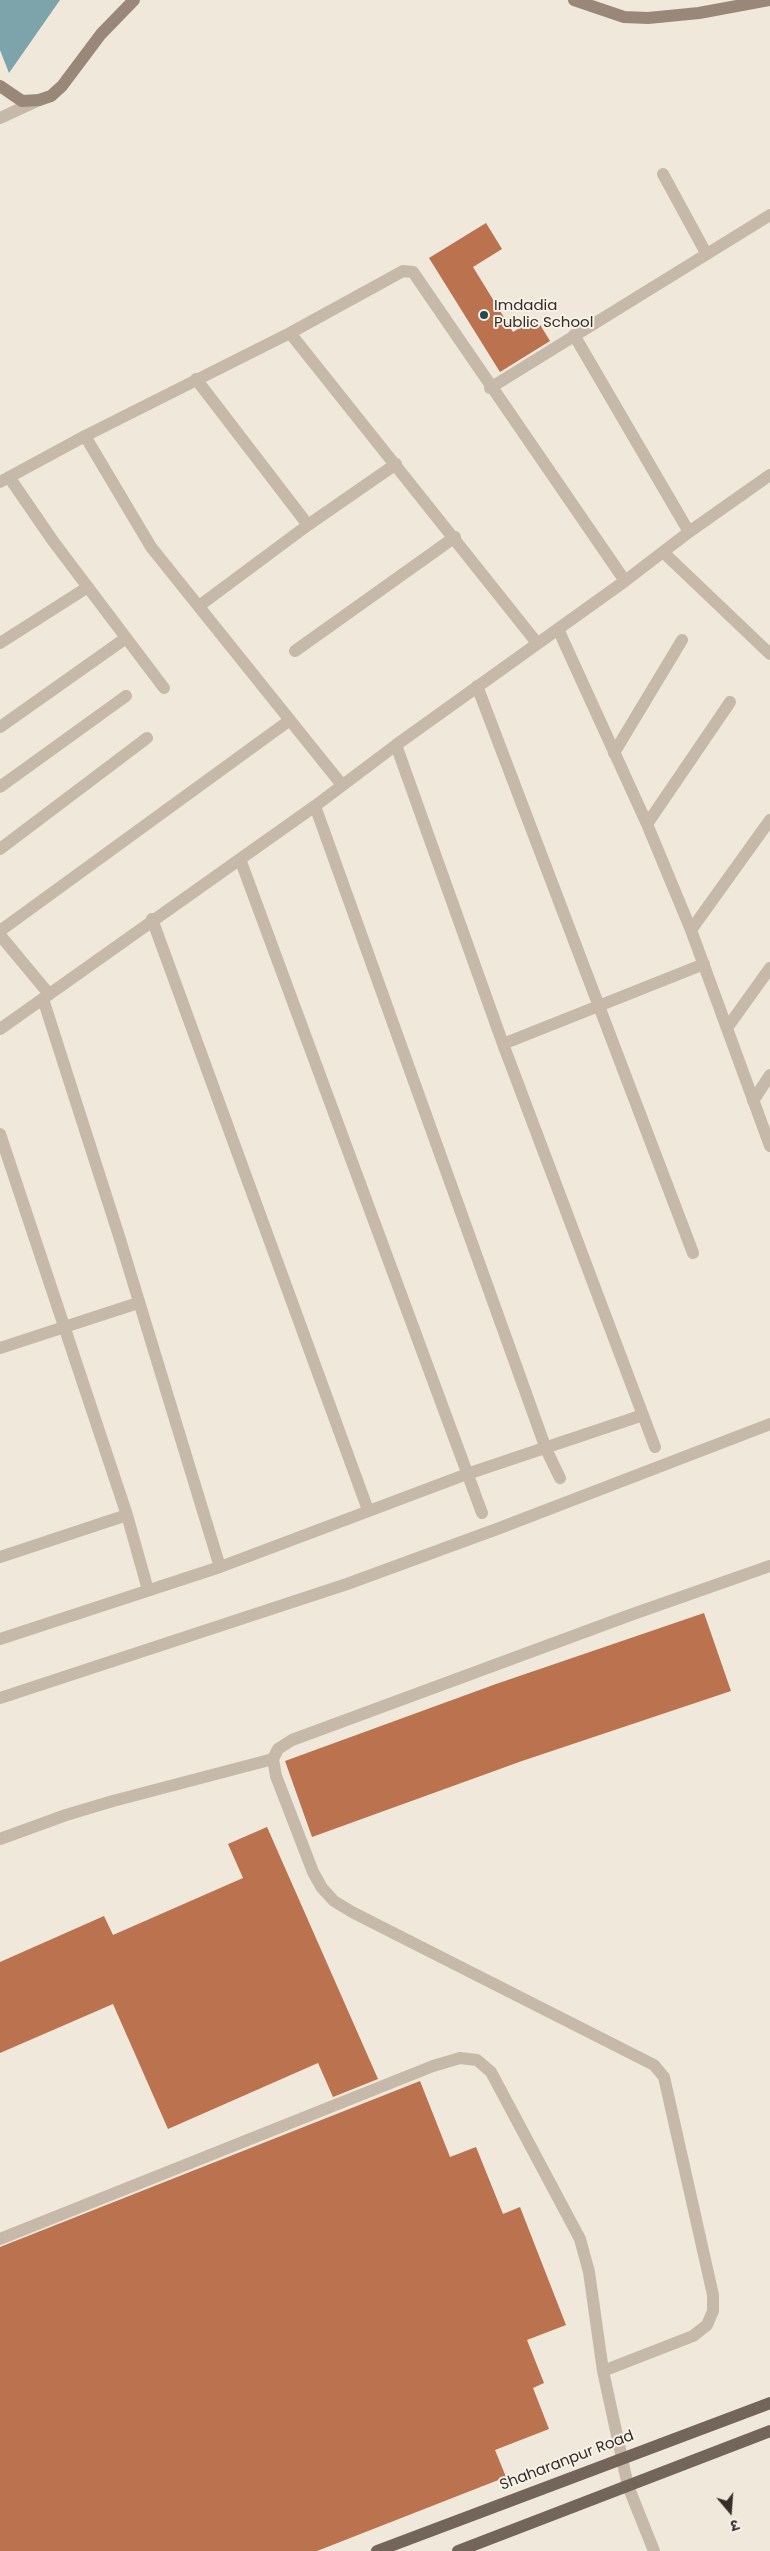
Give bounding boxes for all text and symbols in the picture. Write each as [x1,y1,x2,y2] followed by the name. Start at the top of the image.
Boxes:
[494,297,593,332] place label: Imdadia Public School
[478,309,490,321] marker: Imdadia Public School
[498,2427,636,2495] street label: Shaharanpur Road
[705,2486,755,2536] north arrow
[728,2515,741,2536] text: उ

